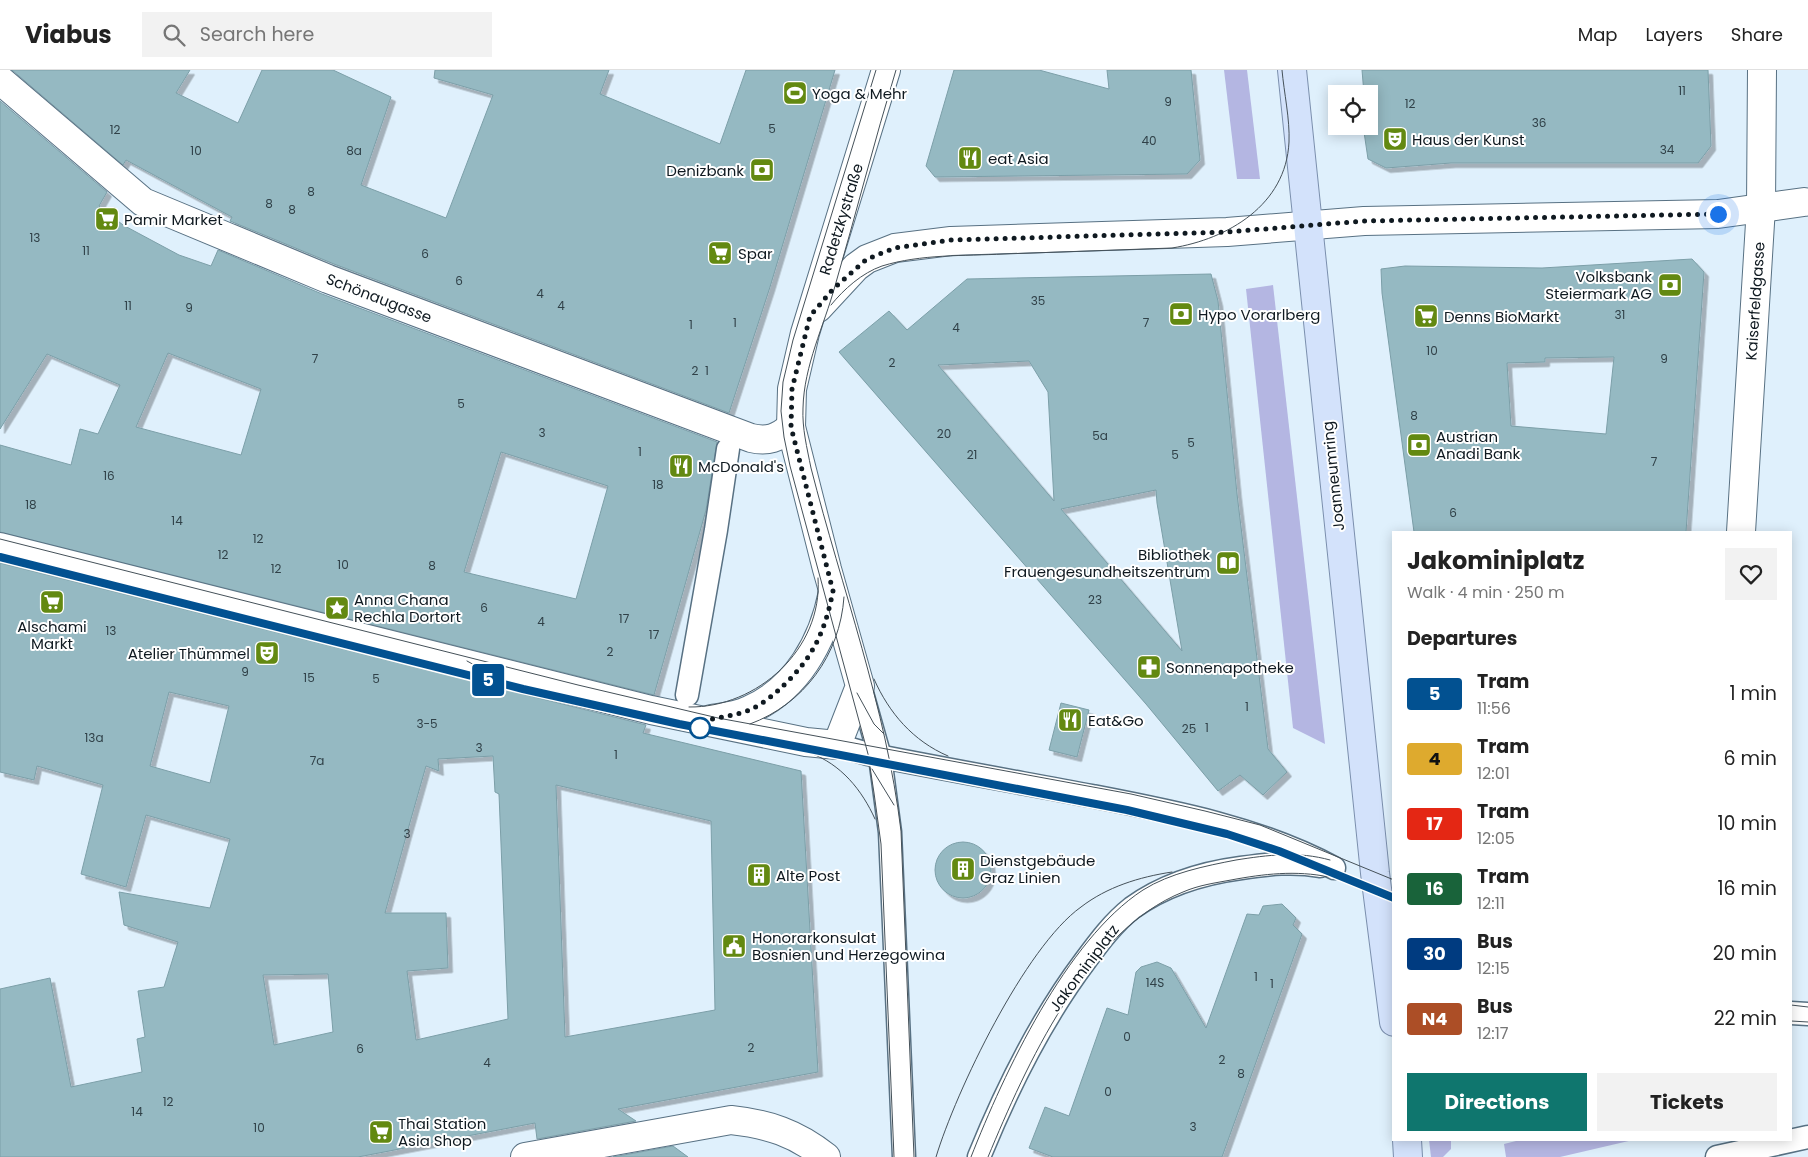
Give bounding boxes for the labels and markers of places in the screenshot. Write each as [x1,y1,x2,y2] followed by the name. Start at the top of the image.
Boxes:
[782,80,808,106] sports icon: Yoga & Mehr
[812,83,908,104] place label: Yoga & Mehr
[1382,126,1408,152] theatre icon: Haus der Kunst
[1412,129,1524,150] place label: Haus der Kunst
[957,145,983,171] restaurant icon: eat Asia
[988,148,1049,169] place label: eat Asia
[749,157,775,183] bank icon: Denizbank
[666,160,744,181] place label: Denizbank
[94,206,120,232] supermarket icon: Pamir Market
[124,209,223,230] place label: Pamir Market
[707,240,733,266] supermarket icon: Spar
[738,243,773,264] place label: Spar
[1545,266,1652,304] place label: Volksbank Steiermark AG
[1657,272,1683,298] bank icon: Volksbank Steiermark AG
[1168,301,1194,327] bank icon: Hypo Vorarlberg
[1413,303,1439,329] supermarket icon: Denns BioMarkt
[1198,304,1321,325] place label: Hypo Vorarlberg
[1444,306,1559,327] place label: Denns BioMarkt
[1436,426,1521,464] place label: Austrian Anadi Bank
[1406,432,1432,458] bank icon: Austrian Anadi Bank
[668,453,694,479] restaurant icon: McDonald's
[698,456,784,477] place label: McDonald's
[1004,544,1210,582] place label: Bibliothek Frauengesundheitszentrum
[1215,550,1241,576] library icon: Bibliothek Frauengesundheitszentrum
[39,589,65,615] supermarket icon: Alschami Markt
[354,589,461,627] place label: Anna Chana Rechla Dortort
[324,595,350,621] place icon: Anna Chana Rechla Dortort
[17,616,87,654] place label: Alschami Markt
[254,640,280,666] theatre icon: Atelier Thümmel
[128,643,250,664] place label: Atelier Thümmel
[1136,654,1162,680] pharmacy icon: Sonnenapotheke
[1166,657,1294,678] place label: Sonnenapotheke
[1057,707,1083,733] restaurant icon: Eat&Go
[1088,710,1144,731] place label: Eat&Go
[689,717,711,739] unlabelled marker
[980,850,1095,888] place label: Dienstgebäude Graz Linien
[950,856,976,882] building icon: Dienstgebäude Graz Linien
[746,862,772,888] building icon: Alte Post
[776,865,840,886] place label: Alte Post
[752,927,945,965] place label: Honorarkonsulat Bosnien und Herzegowina
[721,933,747,959] public building icon: Honorarkonsulat Bosnien und Herzegowina
[398,1113,486,1151] place label: Thai Station Asia Shop
[368,1119,394,1145] supermarket icon: Thai Station Asia Shop

